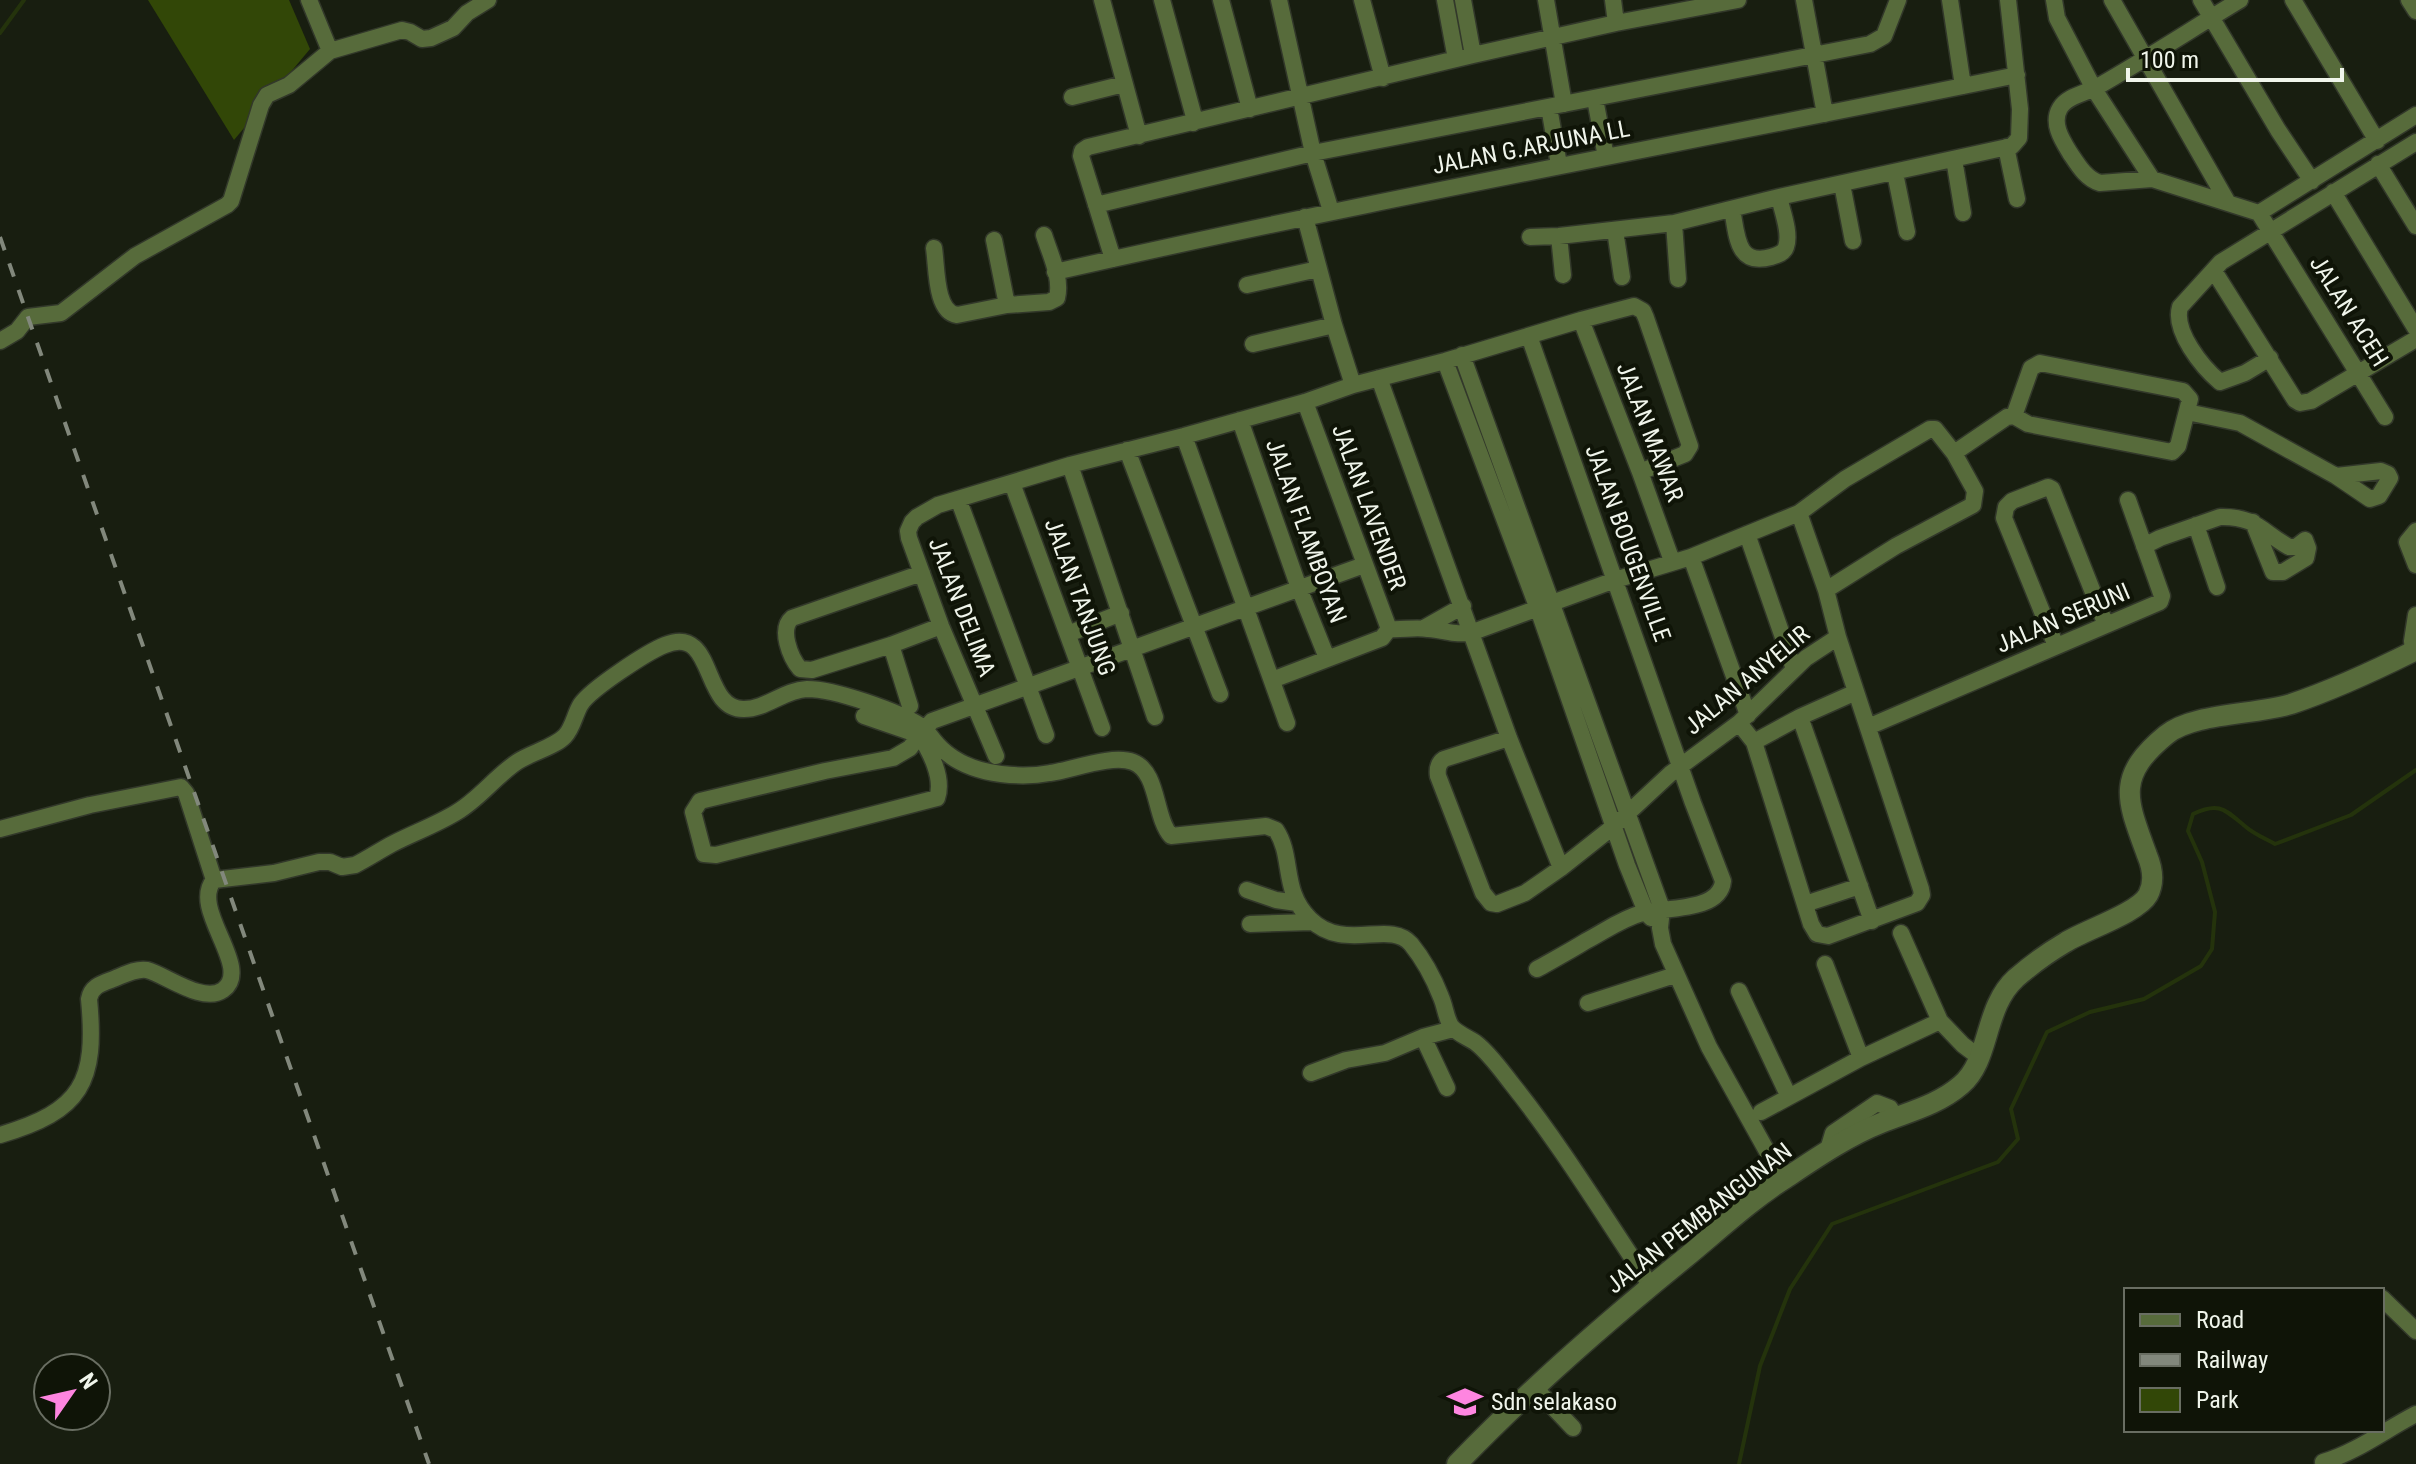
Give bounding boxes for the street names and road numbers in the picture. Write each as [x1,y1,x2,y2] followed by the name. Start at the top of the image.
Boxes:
[1430,114,1632,180] street label: JALAN G.ARJUNA LL
[2304,251,2394,371] street label: JALAN ACEH
[1611,358,1689,506] street label: JALAN MAWAR
[1326,420,1412,594] street label: JALAN LAVENDER
[1260,435,1352,627] street label: JALAN FLAMBOYAN
[1579,441,1677,645] street label: JALAN BOUGENVILLE
[1039,515,1121,679] street label: JALAN TANJUNG
[923,534,1001,680] street label: JALAN DELIMA
[1992,577,2134,659] street label: JALAN SERUNI
[1679,620,1815,740] street label: JALAN ANYELIR
[1601,1137,1797,1299] street label: JALAN PEMBANGUNAN

